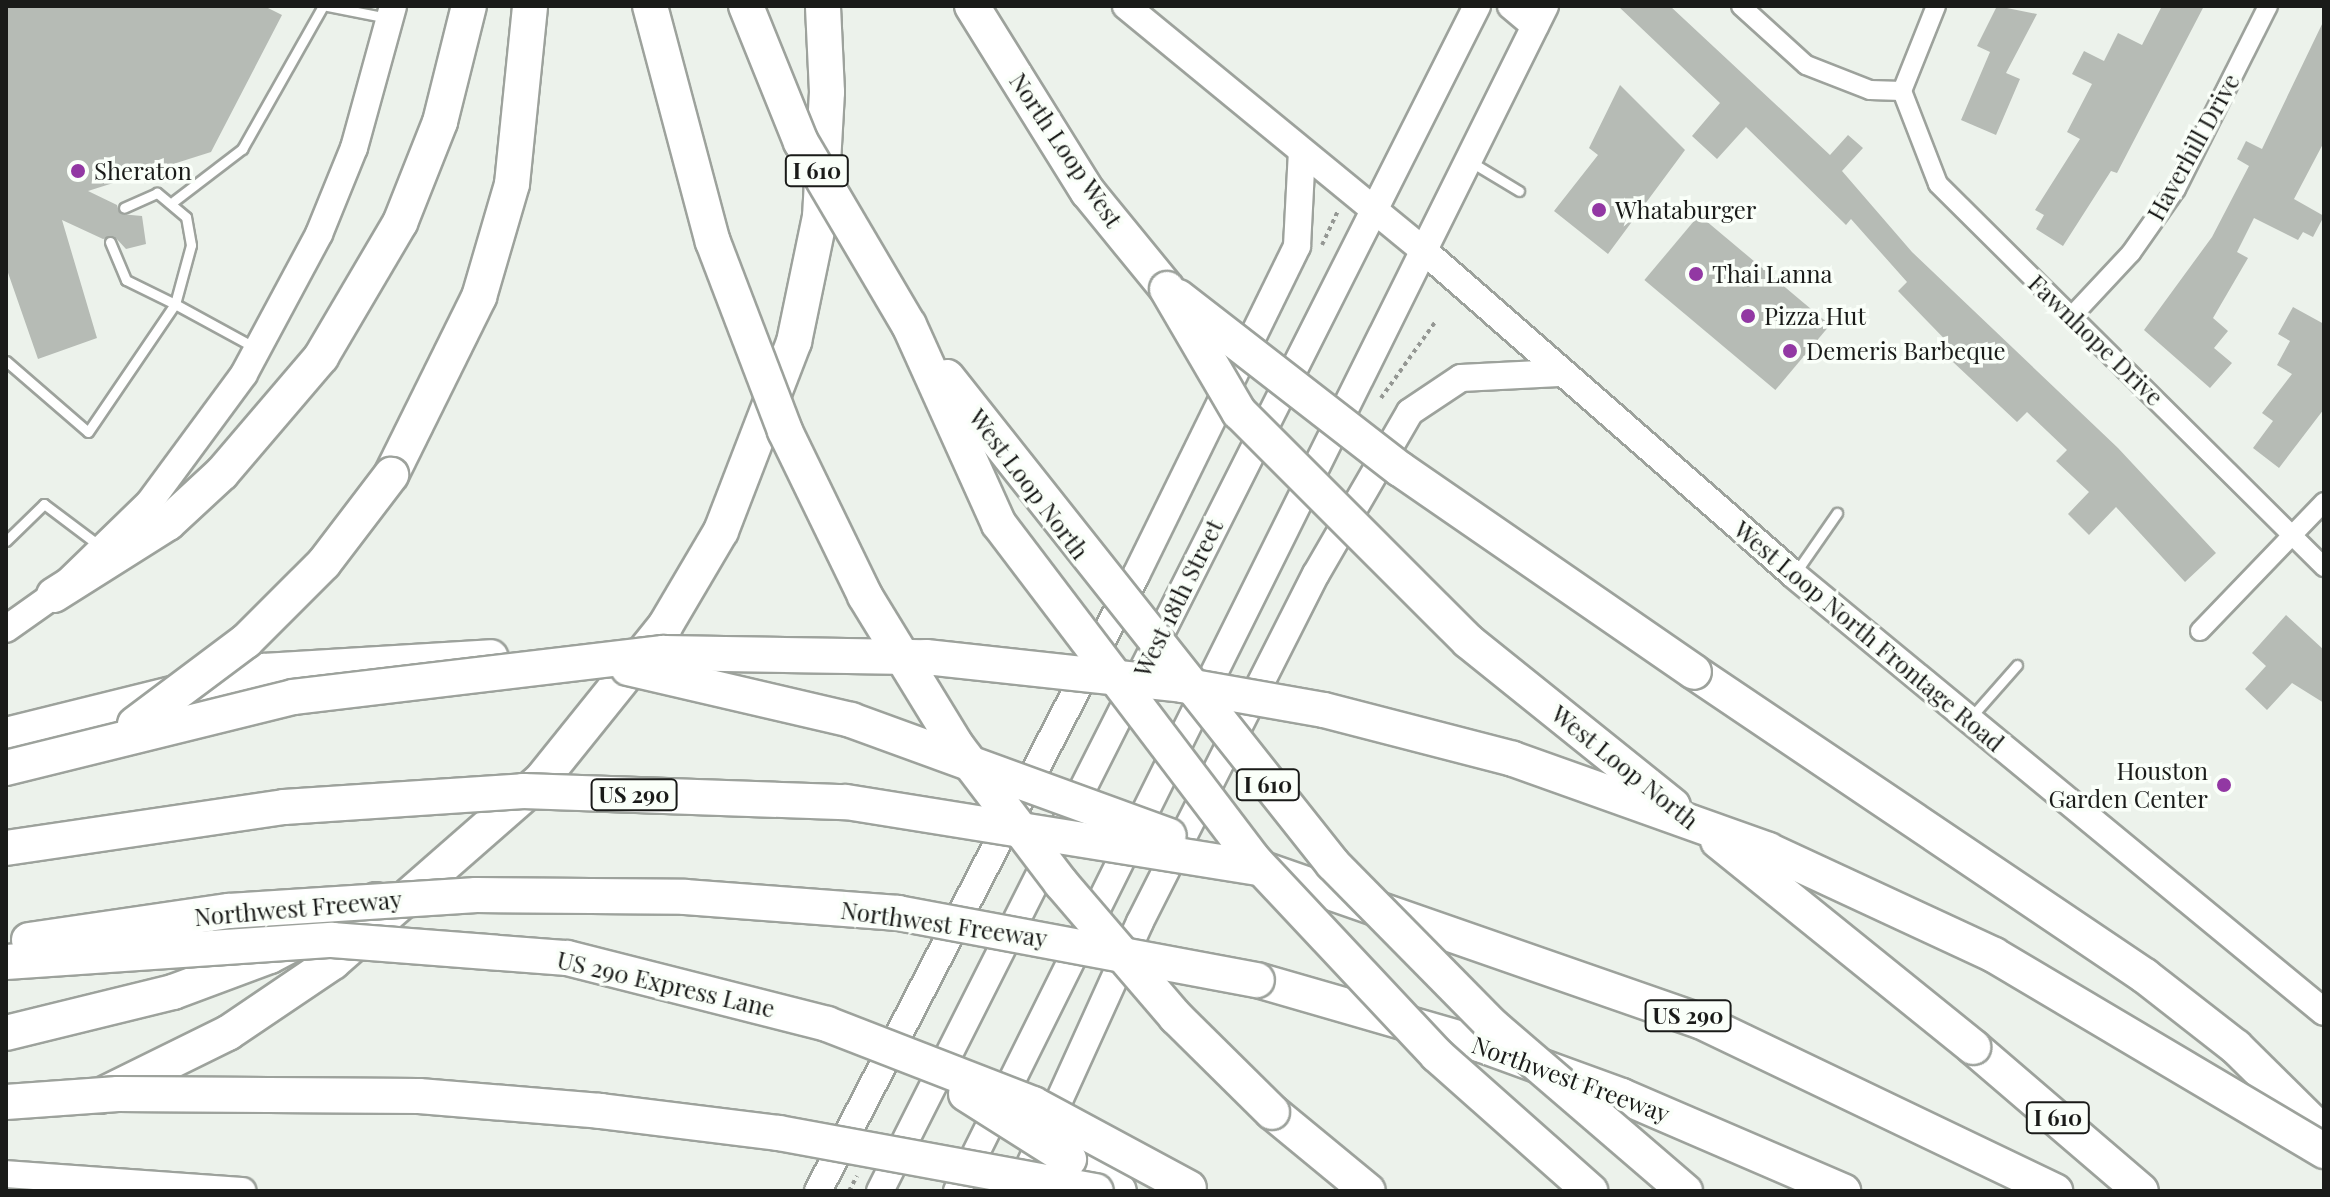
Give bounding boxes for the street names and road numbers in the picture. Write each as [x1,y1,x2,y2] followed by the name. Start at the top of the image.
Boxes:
[1004,67,1128,233] street label: North Loop West
[2141,69,2245,225] street label: Haverhill Drive
[783,153,851,189] road number: I 610
[2023,269,2169,411] street label: Fawnhope Drive
[963,403,1095,565] street label: West Loop North
[1127,514,1229,682] street label: West 18th Street
[1728,515,2010,757] street label: West Loop North Frontage Road
[1546,699,1704,835] street label: West Loop North
[1234,767,1302,803] road number: I 610
[590,777,678,813] road number: US 290
[193,885,403,931] street label: Northwest Freeway
[839,895,1049,953] street label: Northwest Freeway
[554,945,778,1023] street label: US 290 Express Lane
[1644,998,1732,1034] road number: US 290
[1468,1030,1674,1128] street label: Northwest Freeway
[2024,1100,2092,1136] road number: I 610

